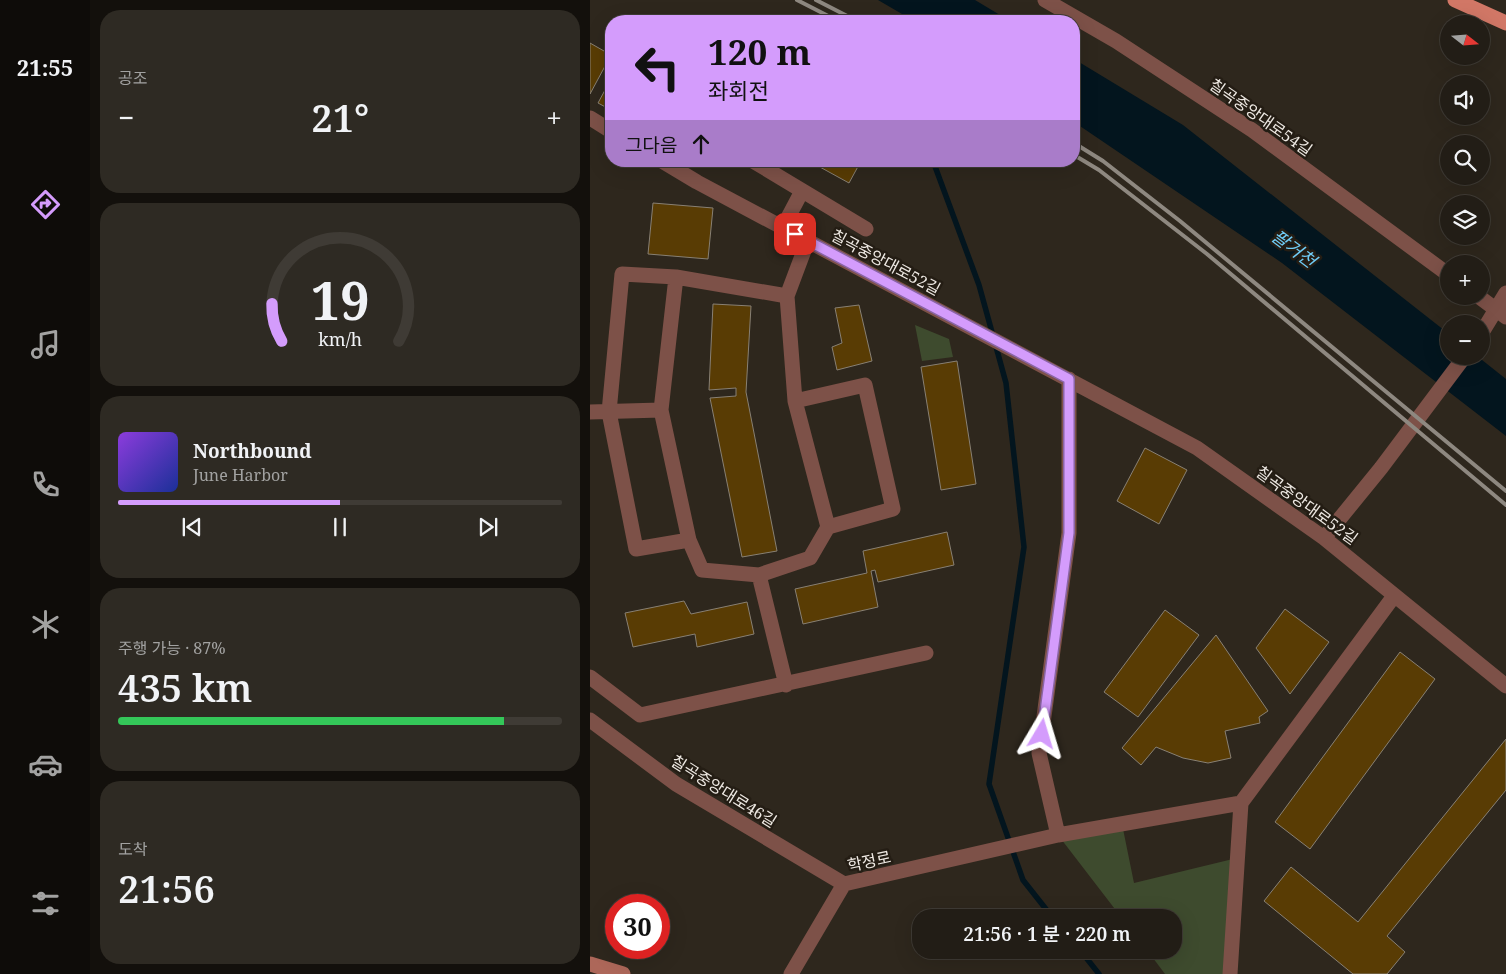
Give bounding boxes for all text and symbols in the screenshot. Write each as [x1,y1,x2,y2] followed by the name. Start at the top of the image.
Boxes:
[1440,15,1490,65] north arrow
[1440,15,1490,365] map controls
[708,28,811,75] text: 120 m
[625,35,690,100] icon: left
[17,52,73,82] text: 21:55
[118,67,147,89] text: 공조
[1205,73,1317,161] street label: 칠곡중앙대로54길
[708,75,769,105] text: 좌회전
[1440,75,1490,125] button: sound
[311,91,369,143] text: 21°
[118,98,134,136] text: −
[546,98,562,136] text: +
[687,130,715,158] icon: ahead
[625,132,677,158] text: 그다음
[1440,135,1490,185] button: search
[28,187,63,222] icon: directions
[1440,195,1490,245] button: layers
[774,213,816,255] pin
[781,220,809,248] icon: arrive
[1267,223,1323,274] water label: 팔거천
[827,224,945,300] street label: 칠곡중앙대로52길
[1440,255,1490,305] button: +
[311,264,369,335] text: 19
[1440,315,1490,365] button: −
[28,327,63,362] icon: music
[318,327,362,351] text: km/h
[193,438,312,464] text: Northbound
[1252,461,1362,549] street label: 칠곡중앙대로52길
[193,464,288,486] text: June Harbor
[28,467,63,502] icon: phone
[178,513,206,541] icon: previous
[326,513,354,541] icon: pause
[474,513,502,541] icon: next
[28,607,63,642] icon: climate
[118,637,226,659] text: 주행 가능 · 87%
[118,661,252,713] text: 435 km
[1015,707,1067,759] position arrow
[28,747,63,782] icon: car
[667,750,781,832] street label: 칠곡중앙대로46길
[118,838,147,860] text: 도착
[845,846,893,876] street label: 학정로
[118,862,215,914] text: 21:56
[28,886,63,921] icon: filters
[605,894,670,959] speed limit sign: 30
[963,921,1131,947] text: 21:56 · 1 분 · 220 m

